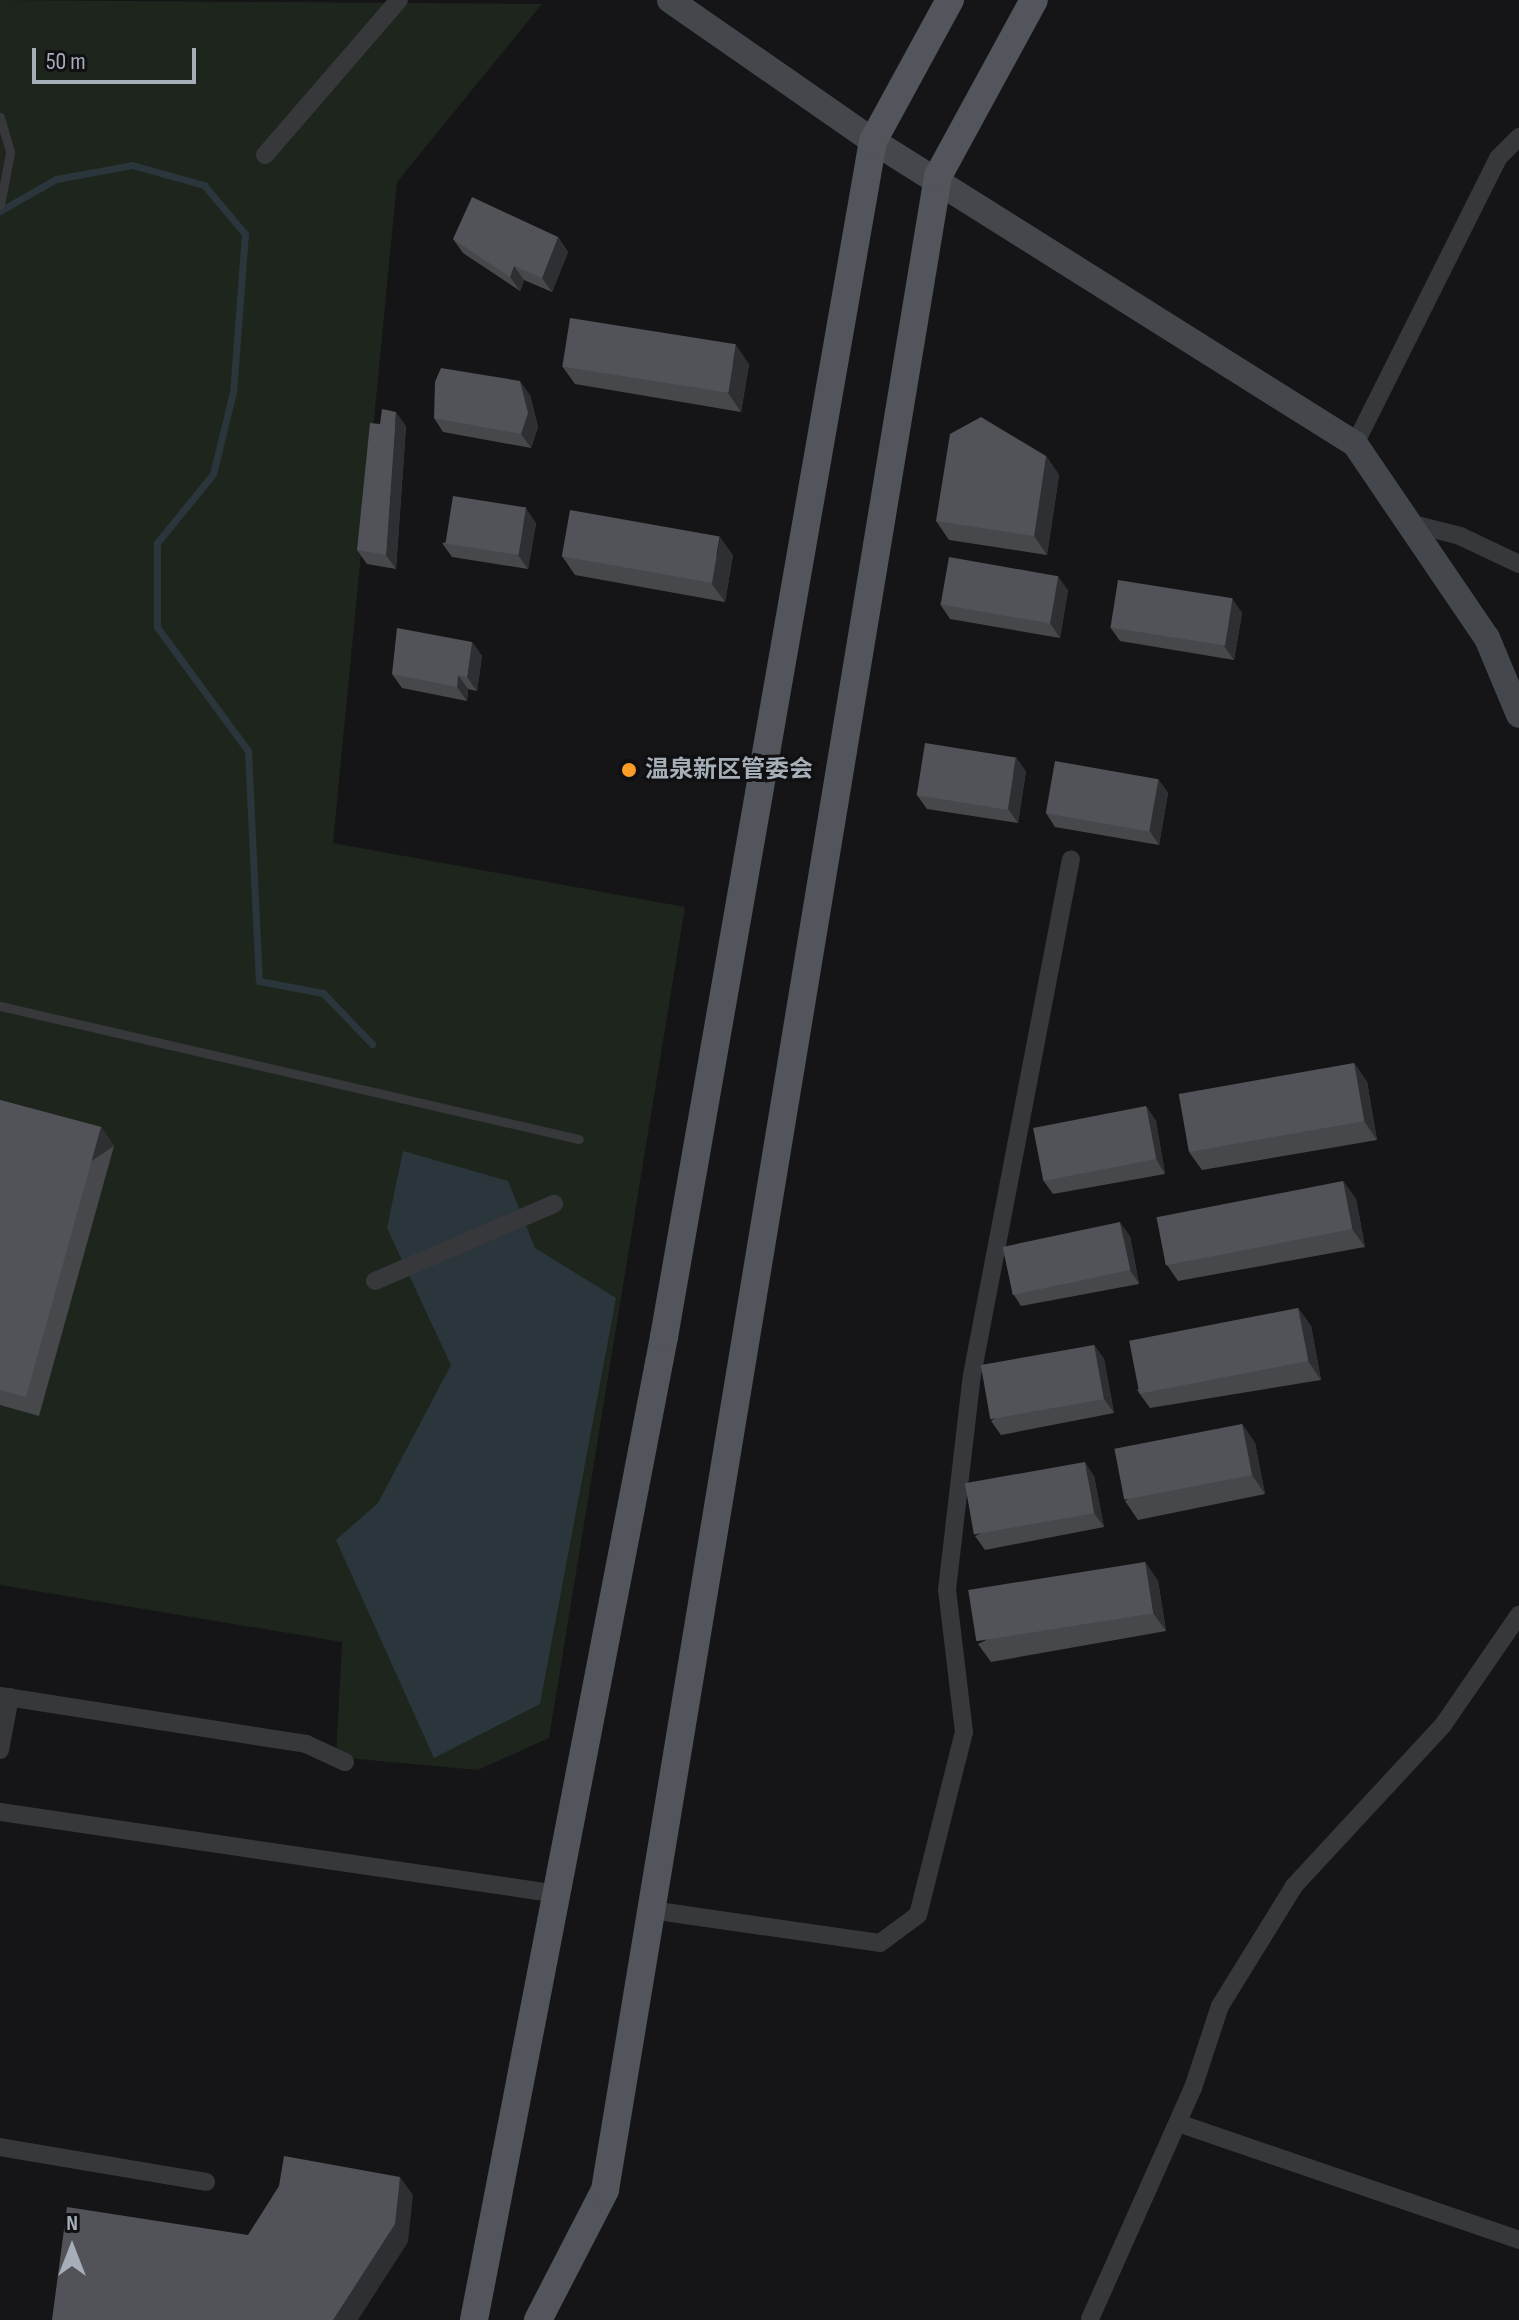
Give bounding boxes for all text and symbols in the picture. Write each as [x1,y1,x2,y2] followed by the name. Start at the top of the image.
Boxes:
[36,32,200,82] scale bar
[46,47,86,76] text: 50 m
[645,756,813,784] place label: 温泉新区管委会
[620,761,638,779] marker: 温泉新区管委会
[32,2208,112,2288] north arrow
[66,2210,78,2237] text: N

